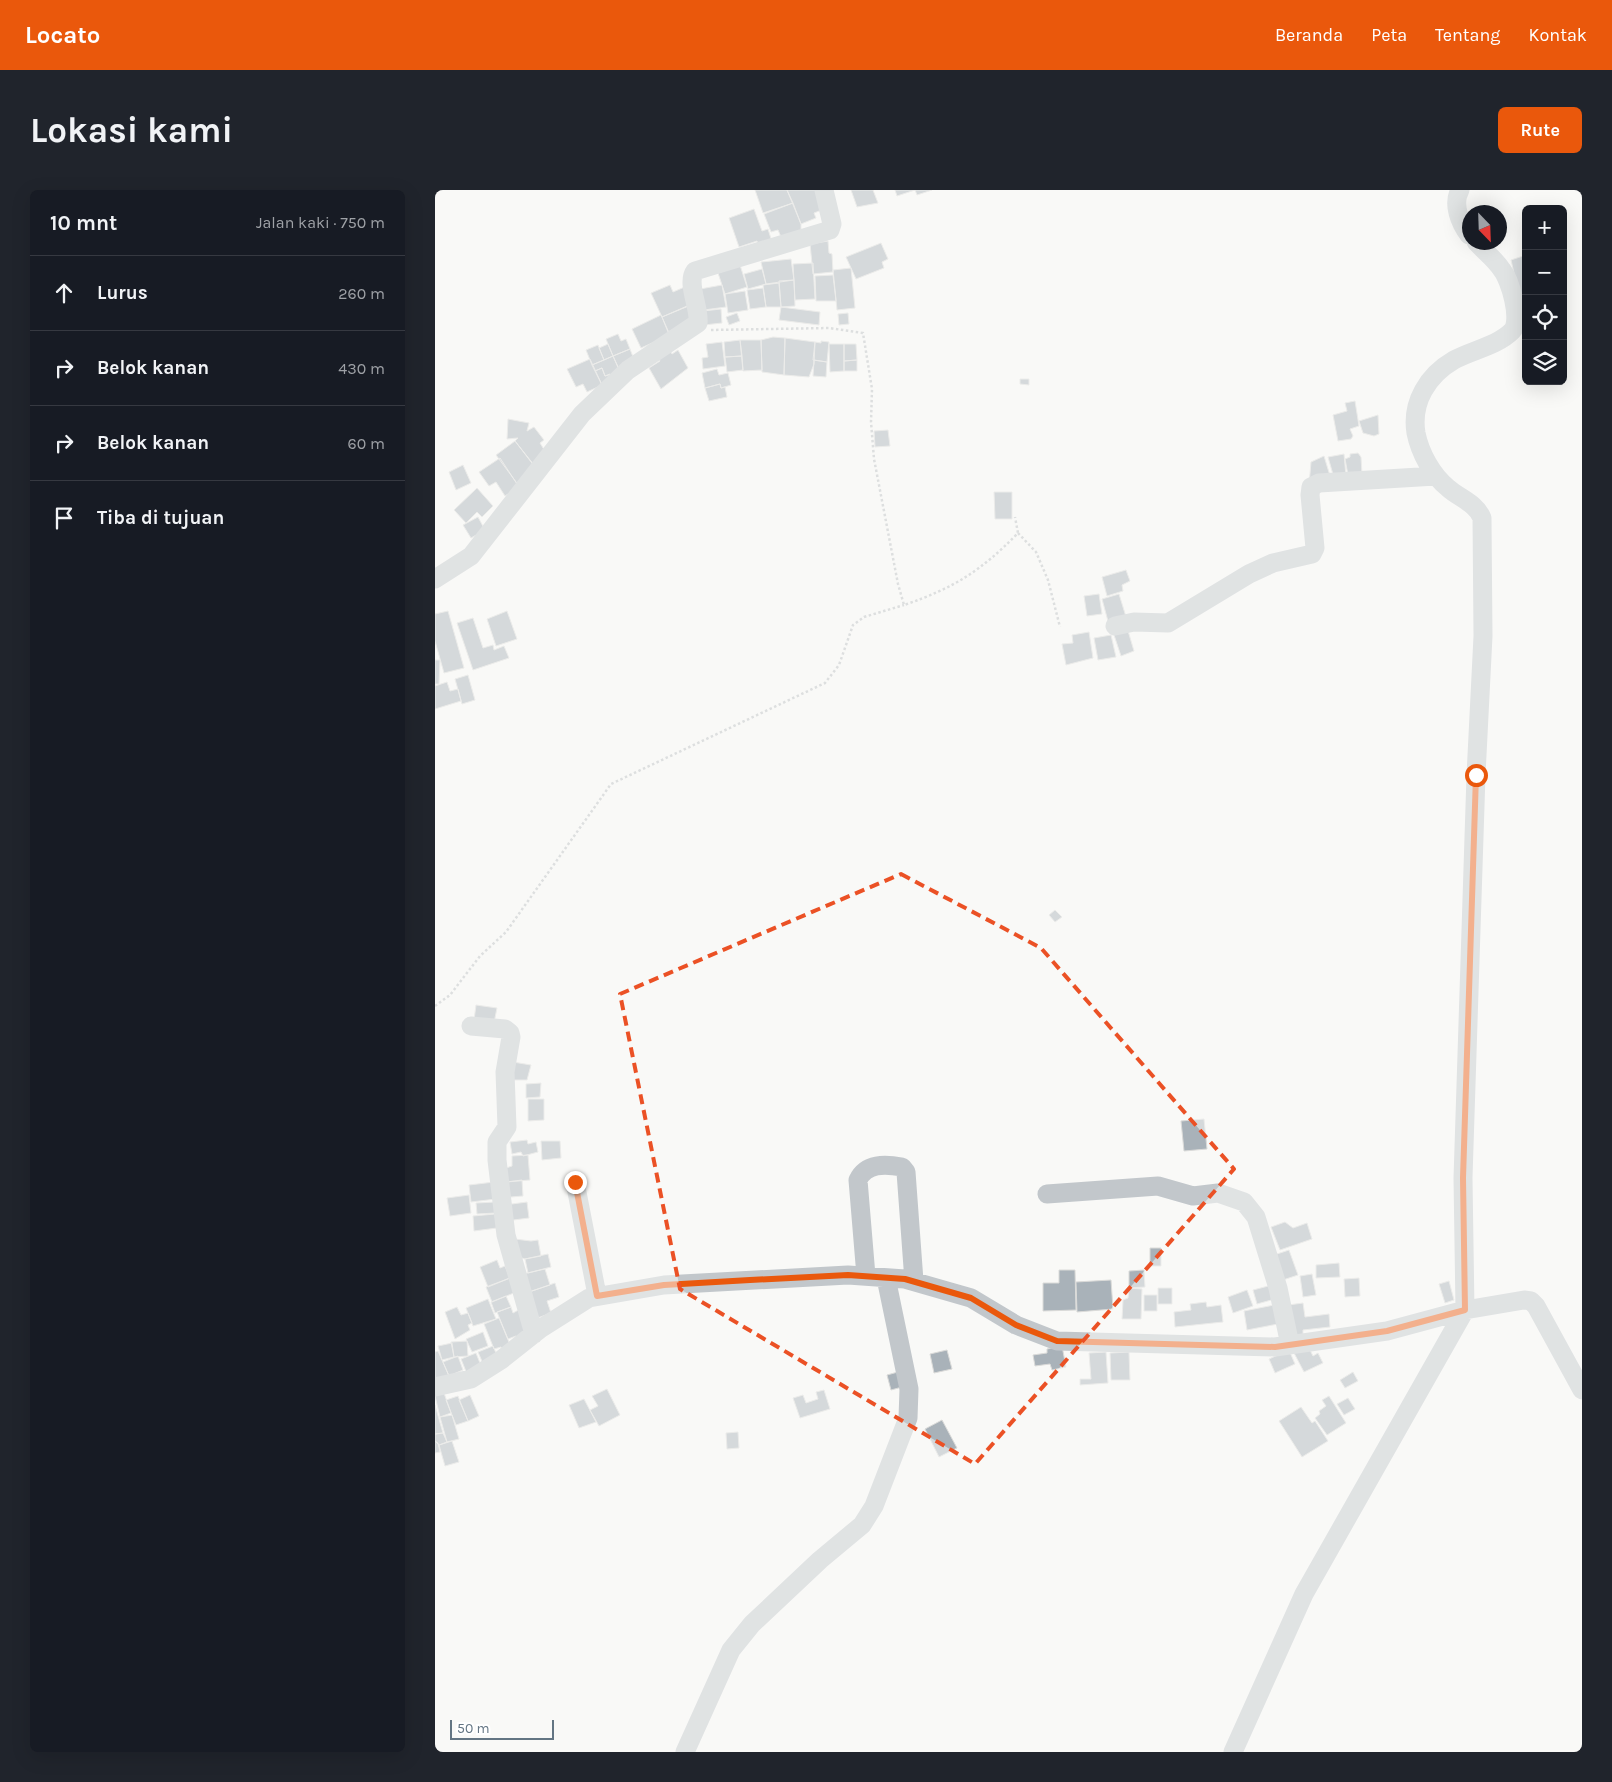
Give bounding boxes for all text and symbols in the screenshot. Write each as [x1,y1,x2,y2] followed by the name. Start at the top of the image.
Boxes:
[25,21,100,49] text: Locato
[1275,24,1343,46] text: Beranda
[1371,24,1407,46] text: Peta
[1435,24,1501,46] text: Tentang
[1529,24,1587,46] text: Kontak
[1498,107,1582,153] button: Rute
[30,110,233,151] text: Lokasi kami
[1462,205,1507,250] north arrow
[1522,205,1567,385] map controls
[1522,205,1567,250] button: +
[50,211,117,235] text: 10 mnt
[256,213,385,232] text: Jalan kaki · 750 m
[1522,250,1567,295] button: −
[50,279,78,307] icon: ahead
[97,282,148,304] text: Lurus
[338,284,385,303] text: 260 m
[1522,295,1567,340] button: locate
[1522,340,1567,385] button: layers
[50,354,78,382] icon: right
[97,357,209,379] text: Belok kanan
[338,359,385,378] text: 430 m
[50,429,78,457] icon: right
[97,432,209,454] text: Belok kanan
[348,434,385,453] text: 60 m
[50,504,78,532] icon: arrive
[97,507,224,529] text: Tiba di tujuan
[1465,764,1488,787] route start
[564,1171,587,1194] route end
[450,1717,554,1740] scale bar
[457,1720,490,1737] text: 50 m

